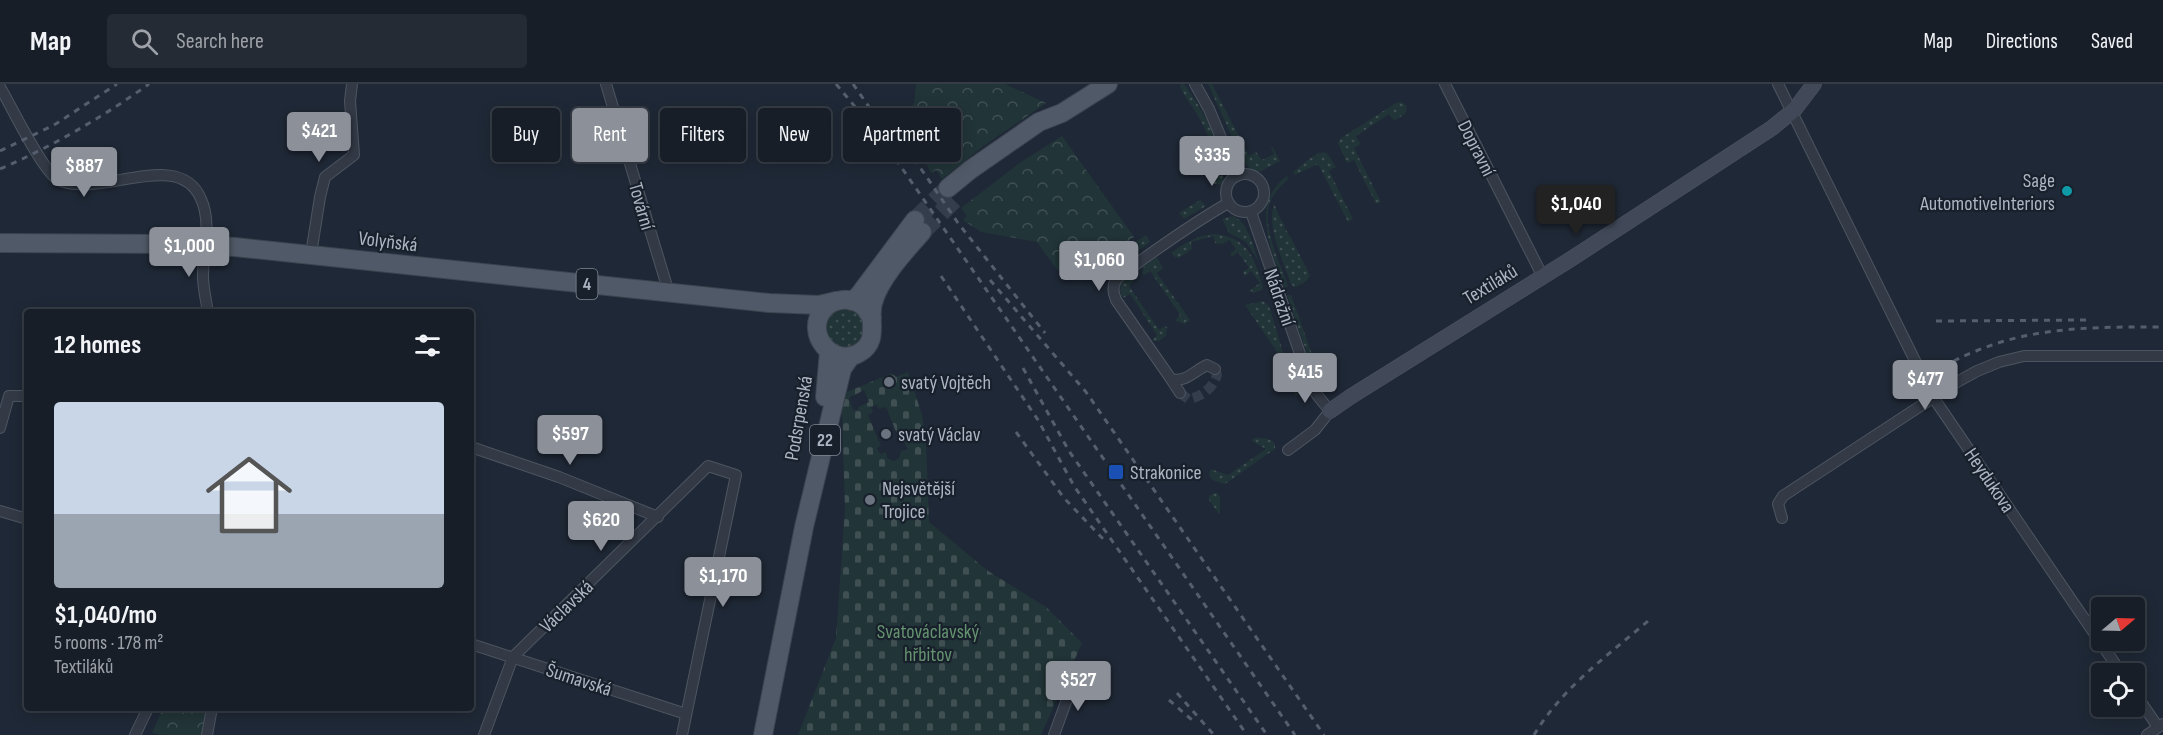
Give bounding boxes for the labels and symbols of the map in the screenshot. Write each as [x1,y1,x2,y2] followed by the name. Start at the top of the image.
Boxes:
[283,112,355,163] pin: $421
[1452,117,1500,181] street label: Dopravní
[1176,136,1248,187] pin: $335
[48,147,120,198] pin: $887
[1919,169,2055,216] place label: Sage AutomotiveInteriors
[623,180,659,233] street label: Tovární
[2060,184,2074,198] marker: Sage AutomotiveInteriors
[1527,185,1625,236] pin: $1,040
[357,226,419,258] street label: Volyňská
[140,227,238,278] pin: $1,000
[1050,241,1148,292] pin: $1,060
[1459,259,1522,310] street label: Textiláků
[1258,266,1300,329] street label: Nádražní
[576,269,598,299] road number: 4
[1269,353,1341,404] pin: $415
[1889,360,1961,411] pin: $477
[901,371,991,395] place label: svatý Vojtěch
[780,374,818,462] street label: Podsrpenská
[882,375,896,389] marker: svatý Vojtěch
[534,415,606,466] pin: $597
[898,423,981,447] place label: svatý Václav
[810,425,840,455] road number: 22
[879,427,893,441] marker: svatý Václav
[1959,444,2020,517] street label: Heydukova
[1130,461,1202,485] place label: Strakonice
[1107,463,1125,481] marker: Strakonice
[882,477,955,524] place label: Nejsvětější Trojice
[863,493,877,507] marker: Nejsvětější Trojice
[565,501,637,552] pin: $620
[674,557,772,608] pin: $1,170
[535,575,599,638] street label: Václavská
[2091,597,2145,651] north arrow
[877,620,979,667] park label: Svatováclavský hřbitov
[543,658,615,702] street label: Šumavská
[1042,661,1114,712] pin: $527

